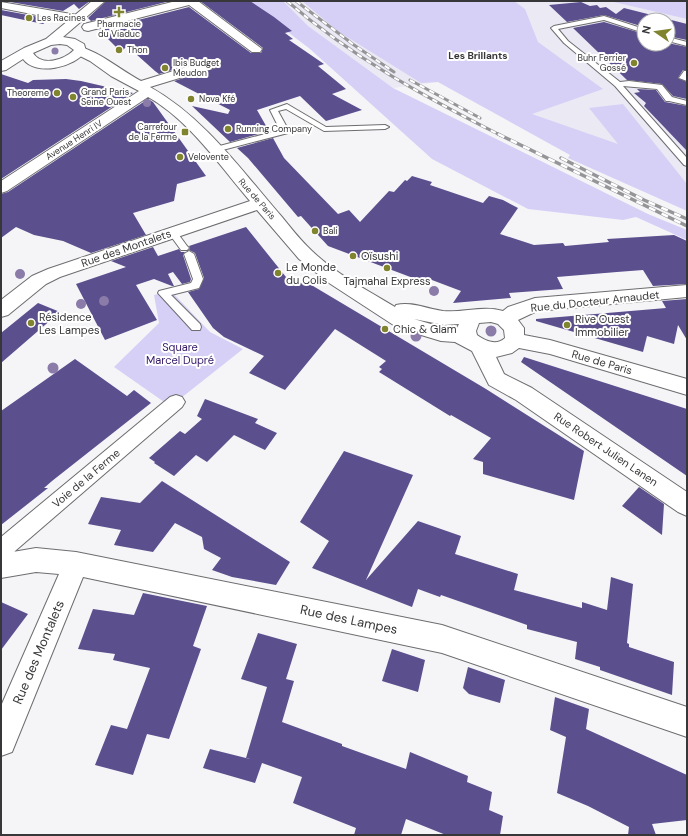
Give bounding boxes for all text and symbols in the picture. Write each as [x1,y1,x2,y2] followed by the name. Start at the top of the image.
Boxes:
[114,7,124,17] marker: Pharmacie du Viaduc
[37,12,86,24] place label: Les Racines
[636,12,676,52] north arrow
[24,13,34,23] marker: Les Racines
[97,18,141,40] place label: Pharmacie du Viaduc
[639,24,654,35] text: N
[127,44,148,56] place label: Thon
[114,45,124,55] marker: Thon
[448,49,508,62] district label: Les Brillants
[578,52,627,74] place label: Buhr Ferrier Gossé
[173,57,220,79] place label: Ibis Budget Meudon
[629,58,639,68] marker: Buhr Ferrier Gossé
[160,63,170,73] marker: Ibis Budget Meudon
[81,86,132,108] place label: Grand Paris Seine Ouest
[7,87,49,99] place label: Theoreme
[52,88,62,98] marker: Theoreme
[68,92,78,102] marker: Grand Paris Seine Ouest
[199,93,235,105] place label: Nova Kfé
[186,94,196,104] marker: Nova Kfé
[43,117,105,163] street label: Avenue Henri IV
[128,121,178,143] place label: Carrefour de la Ferme
[236,123,312,135] place label: Running Company
[223,124,233,134] marker: Running Company
[180,127,190,137] marker: Carrefour de la Ferme
[188,151,229,163] place label: Velovente
[175,152,185,162] marker: Velovente
[236,176,279,223] street label: Rue de Paris
[323,225,338,237] place label: Bali
[79,226,173,270] street label: Rue des Montalets
[310,226,320,236] marker: Bali
[361,249,398,263] place label: Oïsushi
[348,251,358,261] marker: Oïsushi
[286,260,336,287] place label: Le Monde du Colis
[382,263,392,273] marker: Tajmahal Express
[273,268,283,278] marker: Le Monde du Colis
[343,274,431,288] place label: Tajmahal Express
[530,287,660,315] street label: Rue du Docteur Arnaudet
[39,310,100,337] place label: Résidence Les Lampes
[575,312,630,339] place label: Rive Ouest Immobilier
[26,318,36,328] marker: Résidence Les Lampes
[562,320,572,330] marker: Rive Ouest Immobilier
[393,322,457,336] place label: Chic & Glam
[380,324,390,334] marker: Chic & Glam
[146,340,214,367] park label: Square Marcel Dupré
[570,347,634,377] street label: Rue de Paris
[551,409,661,489] street label: Rue Robert Julien Lanen
[49,445,123,511] street label: Voie de la Ferme
[9,598,68,707] street label: Rue des Montalets
[299,601,399,638] street label: Rue des Lampes

